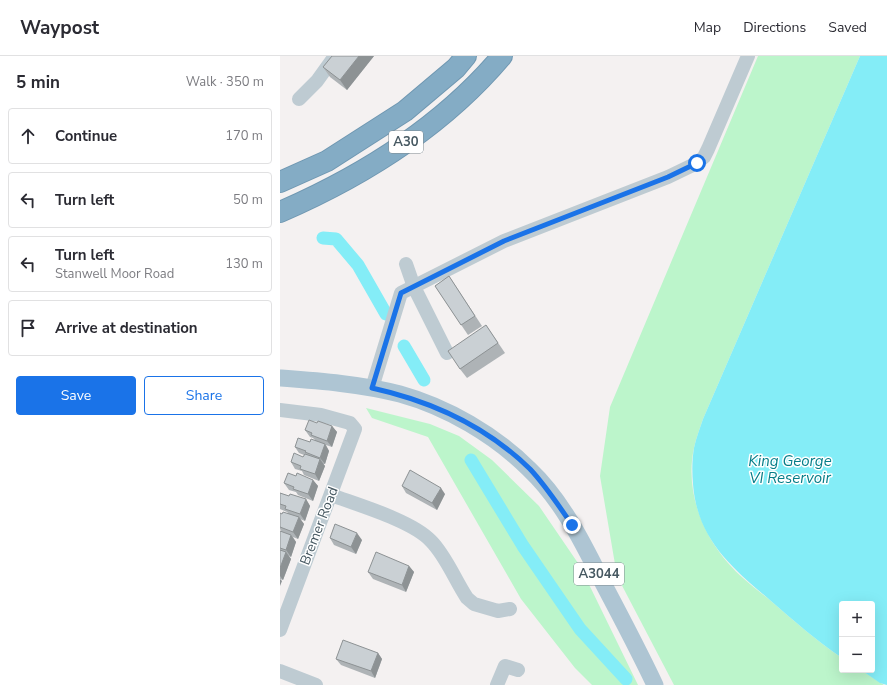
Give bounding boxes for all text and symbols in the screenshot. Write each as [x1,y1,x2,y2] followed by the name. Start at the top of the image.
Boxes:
[20,15,99,41] text: Waypost
[694,18,721,37] text: Map
[743,18,806,37] text: Directions
[828,18,867,37] text: Saved
[16,71,60,94] text: 5 min
[186,73,264,91] text: Walk · 350 m
[17,125,39,147] icon: ahead
[55,126,117,146] text: Continue
[225,127,263,145] text: 170 m
[389,131,423,153] road number: A30
[688,154,706,172] route start
[17,189,39,211] icon: left
[55,190,114,210] text: Turn left
[233,191,263,209] text: 50 m
[55,245,114,265] text: Turn left
[17,253,39,275] icon: left
[225,255,263,273] text: 130 m
[55,265,174,283] text: Stanwell Moor Road
[17,317,39,339] icon: arrive
[55,318,198,338] text: Arrive at destination
[16,376,136,415] button: Save
[144,376,264,415] button: Share
[748,451,832,488] water label: King George VI Reservoir
[295,484,343,568] street label: Bremer Road
[563,516,581,534] route end
[574,563,624,585] road number: A3044
[839,601,875,673] map controls
[839,601,875,637] button: +
[839,637,875,673] button: −

